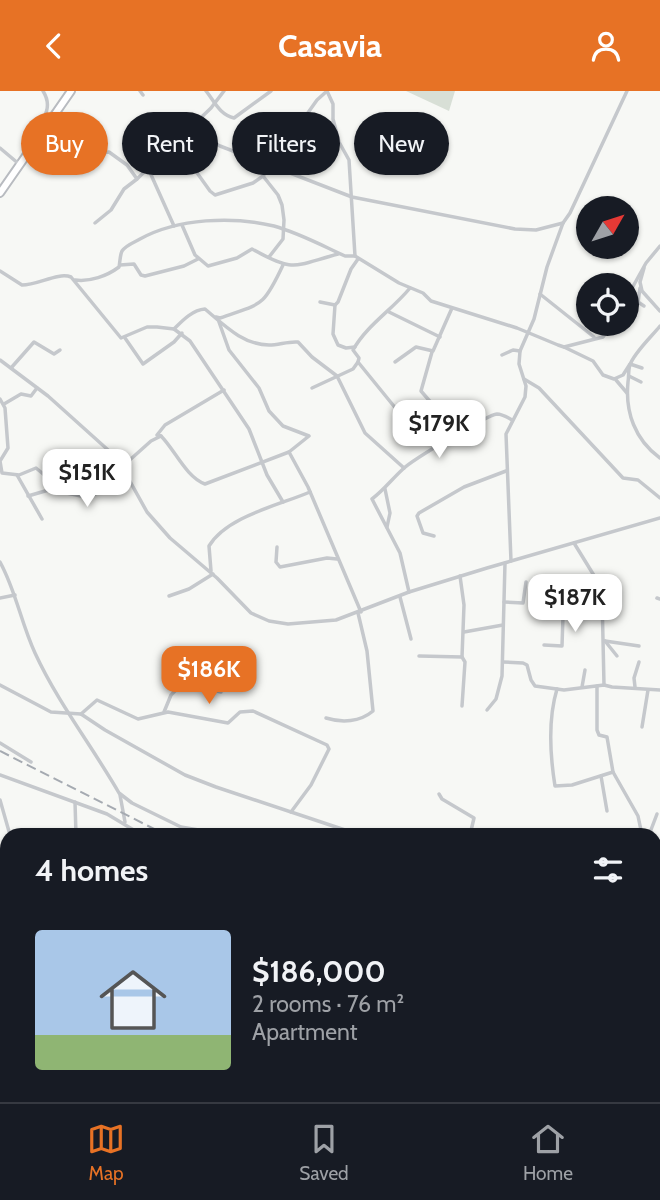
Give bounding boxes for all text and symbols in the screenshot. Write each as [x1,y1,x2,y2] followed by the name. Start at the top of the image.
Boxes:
[278,26,382,65] text: Casavia
[35,27,73,65] icon: back
[587,27,625,65] icon: person
[21,112,108,175] chip: Buy
[122,112,218,175] chip: Rent
[232,112,340,175] chip: Filters
[354,112,449,175] chip: New
[576,196,639,259] north arrow
[576,196,639,336] map controls
[576,273,639,336] button: locate
[390,401,488,460] pin: $179K
[409,409,469,437] text: $179K
[38,449,136,509] pin: $151K
[58,458,116,486] text: $151K
[526,575,624,634] pin: $187K
[544,583,606,611] text: $187K
[160,647,258,706] pin: $186K
[177,655,241,683] text: $186K
[589,851,627,889] icon: filters
[35,852,148,889] text: 4 homes
[252,953,386,990] text: $186,000
[91,958,175,1042] icon: home
[252,990,404,1018] text: 2 rooms · 76 m²
[252,1018,357,1046] text: Apartment
[87,1120,125,1185] tab: Map
[299,1120,349,1185] tab: Saved
[523,1120,573,1185] tab: Home

